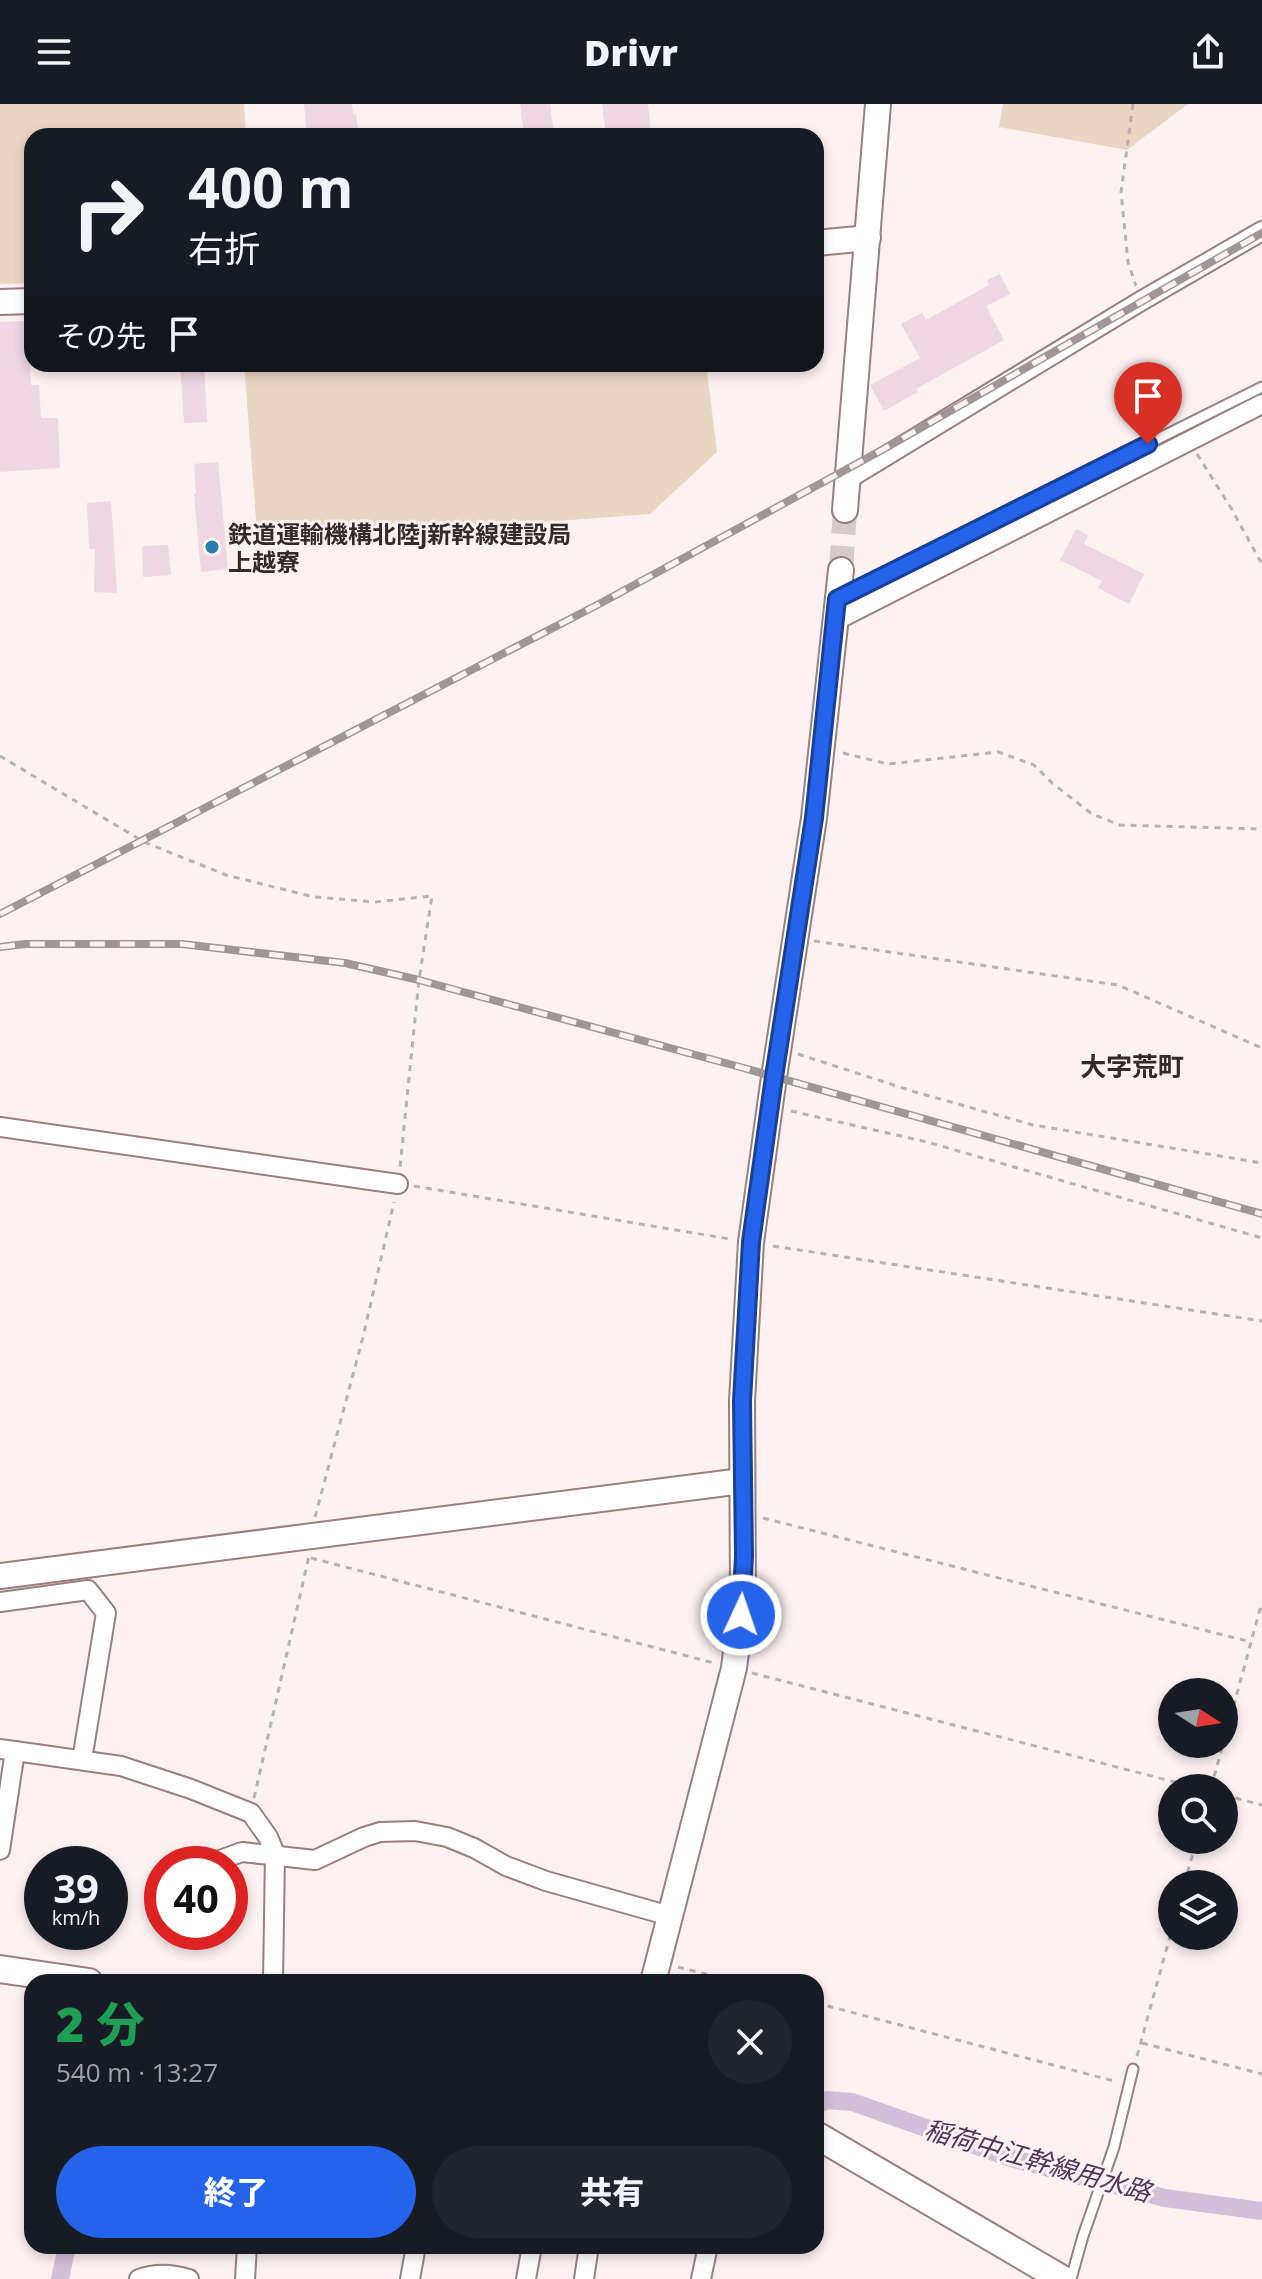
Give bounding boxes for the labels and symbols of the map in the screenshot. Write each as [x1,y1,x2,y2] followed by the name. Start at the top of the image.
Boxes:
[1114,362,1182,444] pin
[228,517,571,578] place label: 鉄道運輸機構北陸j新幹線建設局 上越寮
[203,538,221,556] marker: 鉄道運輸機構北陸j新幹線建設局 上越寮
[1080,1048,1184,1084] district label: 大字荒町
[699,1573,783,1657] position arrow
[1158,1678,1238,1758] north arrow
[144,1846,248,1950] speed limit sign: 40
[921,2110,1157,2210] water label: 稲荷中江幹線用水路

